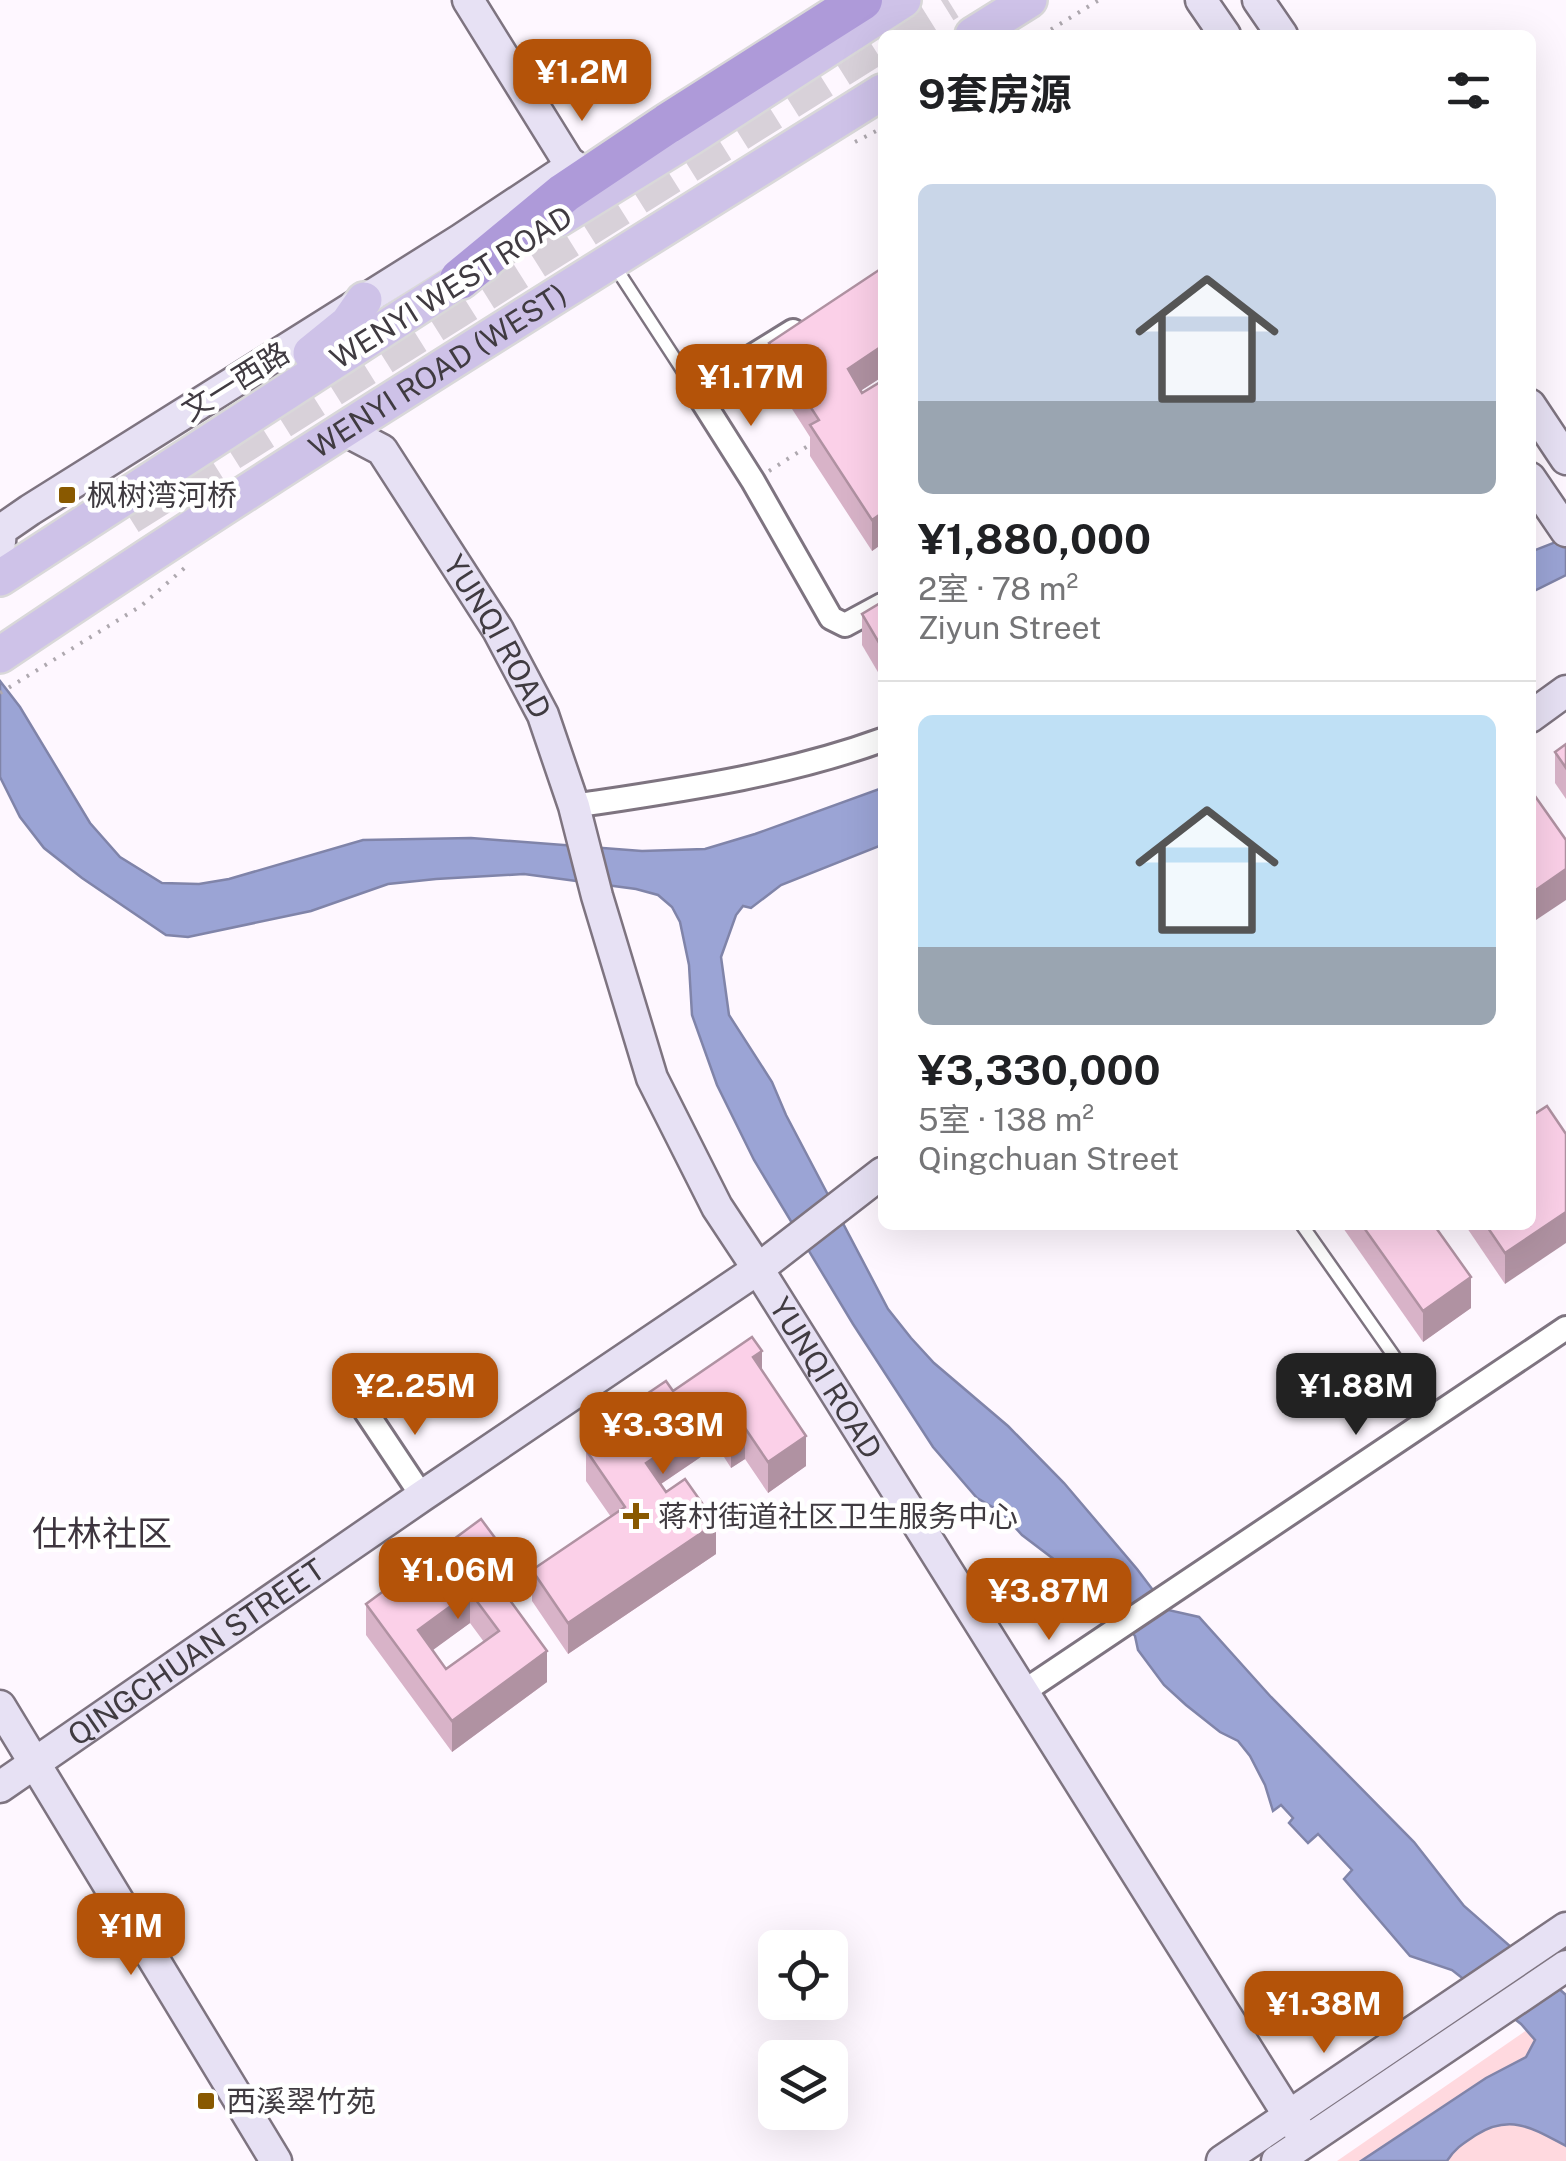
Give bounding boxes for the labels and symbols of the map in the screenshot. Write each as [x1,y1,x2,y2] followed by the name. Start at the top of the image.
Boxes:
[512,39,652,124] pin: ¥1.2M
[323,198,579,376] street label: WENYI WEST ROAD
[302,276,573,465] street label: WENYI ROAD (WEST)
[175,334,295,428] street label: 文一西路
[670,344,832,429] pin: ¥1.17M
[87,477,237,513] place label: 枫树湾河桥
[56,484,78,506] marker: 枫树湾河桥
[436,548,559,724] street label: YUNQI ROAD
[762,1291,890,1465] street label: YUNQI ROAD
[334,1353,496,1438] pin: ¥2.25M
[1275,1353,1437,1438] pin: ¥1.88M
[582,1392,744,1477] pin: ¥3.33M
[658,1498,1018,1534] place label: 蒋村街道社区卫生服务中心
[623,1503,649,1529] marker: 蒋村街道社区卫生服务中心
[32,1513,172,1554] district label: 仕林社区
[377,1537,539,1622] pin: ¥1.06M
[61,1551,331,1753] street label: QINGCHUAN STREET
[968,1558,1130,1643] pin: ¥3.87M
[83,1893,179,1978] pin: ¥1M
[1243,1971,1405,2056] pin: ¥1.38M
[226,2083,376,2119] place label: 西溪翠竹苑
[195,2090,217,2112] marker: 西溪翠竹苑

